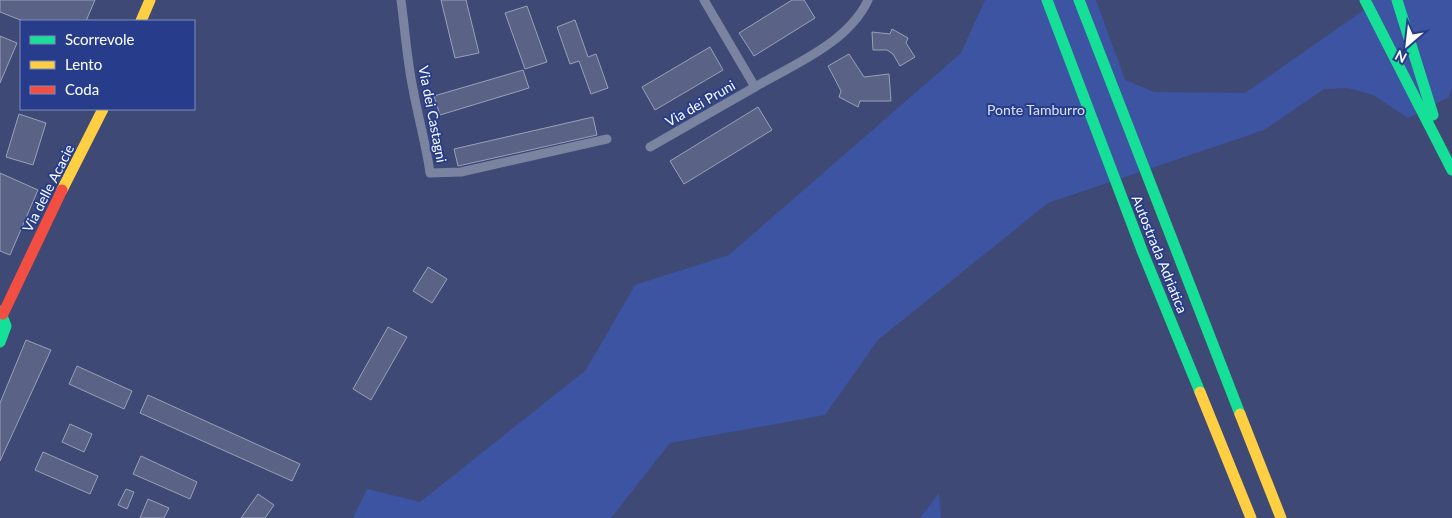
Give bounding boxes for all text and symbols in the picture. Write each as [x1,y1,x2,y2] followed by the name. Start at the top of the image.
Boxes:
[20,20,195,110] legend
[1382,20,1432,70] north arrow
[65,30,135,48] text: Scorrevole
[1392,47,1409,67] text: N
[65,55,102,73] text: Lento
[415,64,451,164] street label: Via dei Castagni
[662,76,738,130] street label: Via dei Pruni
[65,80,99,98] text: Coda
[987,101,1085,118] park label: Ponte Tamburro
[19,141,77,235] street label: Via delle Acacie
[1129,193,1191,315] street label: Autostrada Adriatica

